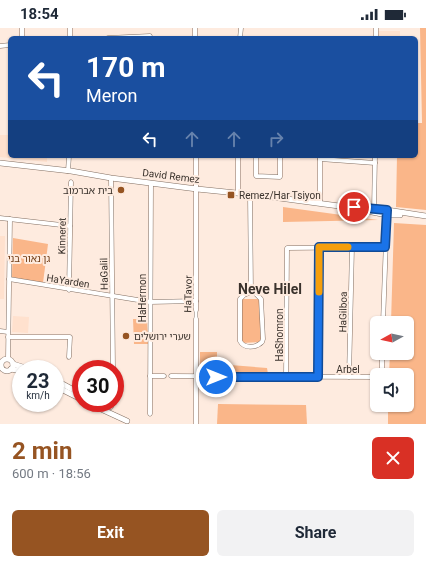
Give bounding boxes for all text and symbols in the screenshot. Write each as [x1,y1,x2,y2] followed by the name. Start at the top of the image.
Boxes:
[20,5,59,23] text: 18:54
[86,51,165,84] text: 170 m
[20,52,72,104] icon: left
[86,85,137,106] text: Meron
[139,128,161,150] icon: left
[181,128,203,150] icon: ahead
[223,128,245,150] icon: ahead
[265,128,287,150] icon: right
[142,167,200,185] street label: David Remez
[63,185,113,196] place label: בית אברמוב
[116,185,126,195] marker: בית אברמוב
[226,190,236,200] marker: Remez/Har Tsiyon
[239,190,321,201] place label: Remez/Har Tsiyon
[337,190,371,224] pin
[343,196,365,218] icon: arrive
[56,217,68,255] street label: Kinneret
[8,253,51,264] park label: גן נאור בני
[98,258,110,290] street label: HaGalil
[46,272,90,290] street label: HaYarden
[137,274,148,322] street label: HaHermon
[182,275,194,313] street label: HaTavor
[238,281,302,297] district label: Neve Hilel
[337,291,349,333] street label: HaGilboa
[274,308,285,362] street label: HaShomron
[370,316,414,360] north arrow
[370,316,414,412] map controls
[121,331,131,341] marker: שערי ירושלים
[134,331,191,342] place label: שערי ירושלים
[195,356,237,398] position arrow
[72,360,124,412] speed limit sign: 30
[336,364,360,375] street label: Arbel
[370,368,414,412] button: sound
[27,369,49,393] text: 23
[26,390,50,401] text: km/h
[12,437,72,465] text: 2 min
[372,437,414,479] button: close
[12,466,91,481] text: 600 m · 18:56
[12,510,209,556] button: Exit
[217,510,414,556] button: Share

